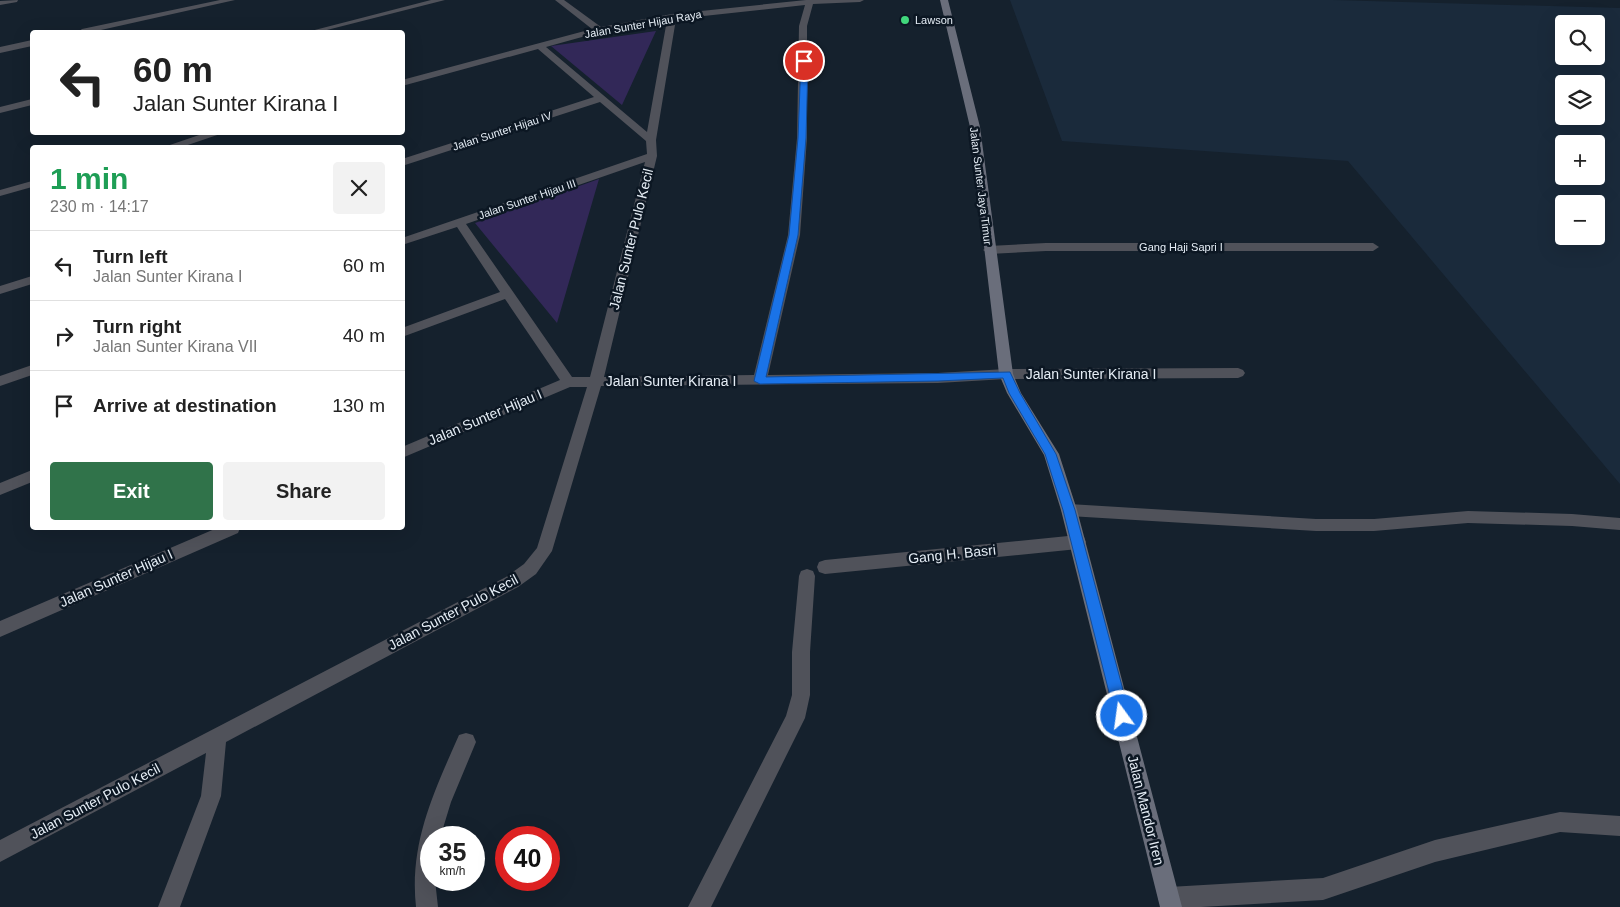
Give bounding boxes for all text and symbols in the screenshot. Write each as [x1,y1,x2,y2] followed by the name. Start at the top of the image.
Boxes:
[584,8,703,40] street label: Jalan Sunter Hijau Raya
[899,14,911,26] marker: Lawson
[915,14,953,26] place label: Lawson
[1555,15,1605,245] map controls
[1555,15,1605,65] button: search
[783,40,825,82] pin
[790,47,818,75] icon: arrive
[50,50,115,115] icon: left
[133,50,213,89] text: 60 m
[1555,75,1605,125] button: layers
[133,91,338,116] text: Jalan Sunter Kirana I
[451,109,554,153] street label: Jalan Sunter Hijau IV
[968,126,994,246] street label: Jalan Sunter Jaya Timur
[1555,135,1605,185] button: +
[50,162,128,195] text: 1 min
[333,162,385,214] button: close
[606,167,656,311] street label: Jalan Sunter Pulo Kecil
[477,177,577,221] street label: Jalan Sunter Hijau III
[1555,195,1605,245] button: −
[50,198,149,215] text: 230 m · 14:17
[1139,241,1223,253] street label: Gang Haji Sapri I
[93,246,168,267] text: Turn left
[50,252,78,280] icon: left
[343,255,385,276] text: 60 m
[93,268,242,285] text: Jalan Sunter Kirana I
[93,316,181,337] text: Turn right
[50,322,78,350] icon: right
[343,325,385,346] text: 40 m
[93,338,258,355] text: Jalan Sunter Kirana VII
[1026,366,1156,382] street label: Jalan Sunter Kirana I
[606,373,736,389] street label: Jalan Sunter Kirana I
[426,386,544,448] street label: Jalan Sunter Hijau I
[50,392,78,420] icon: arrive
[93,395,277,416] text: Arrive at destination
[332,395,385,416] text: 130 m
[50,462,213,520] button: Exit
[223,462,385,520] button: Share
[907,541,997,567] street label: Gang H. Basri
[57,546,175,610] street label: Jalan Sunter Hijau I
[385,571,521,653] street label: Jalan Sunter Pulo Kecil
[1095,689,1147,741] position arrow
[1125,753,1167,867] street label: Jalan Mandor Iren
[27,760,163,842] street label: Jalan Sunter Pulo Kecil
[495,826,560,891] speed limit sign: 40
[439,838,466,866] text: 35
[439,864,466,878] text: km/h

